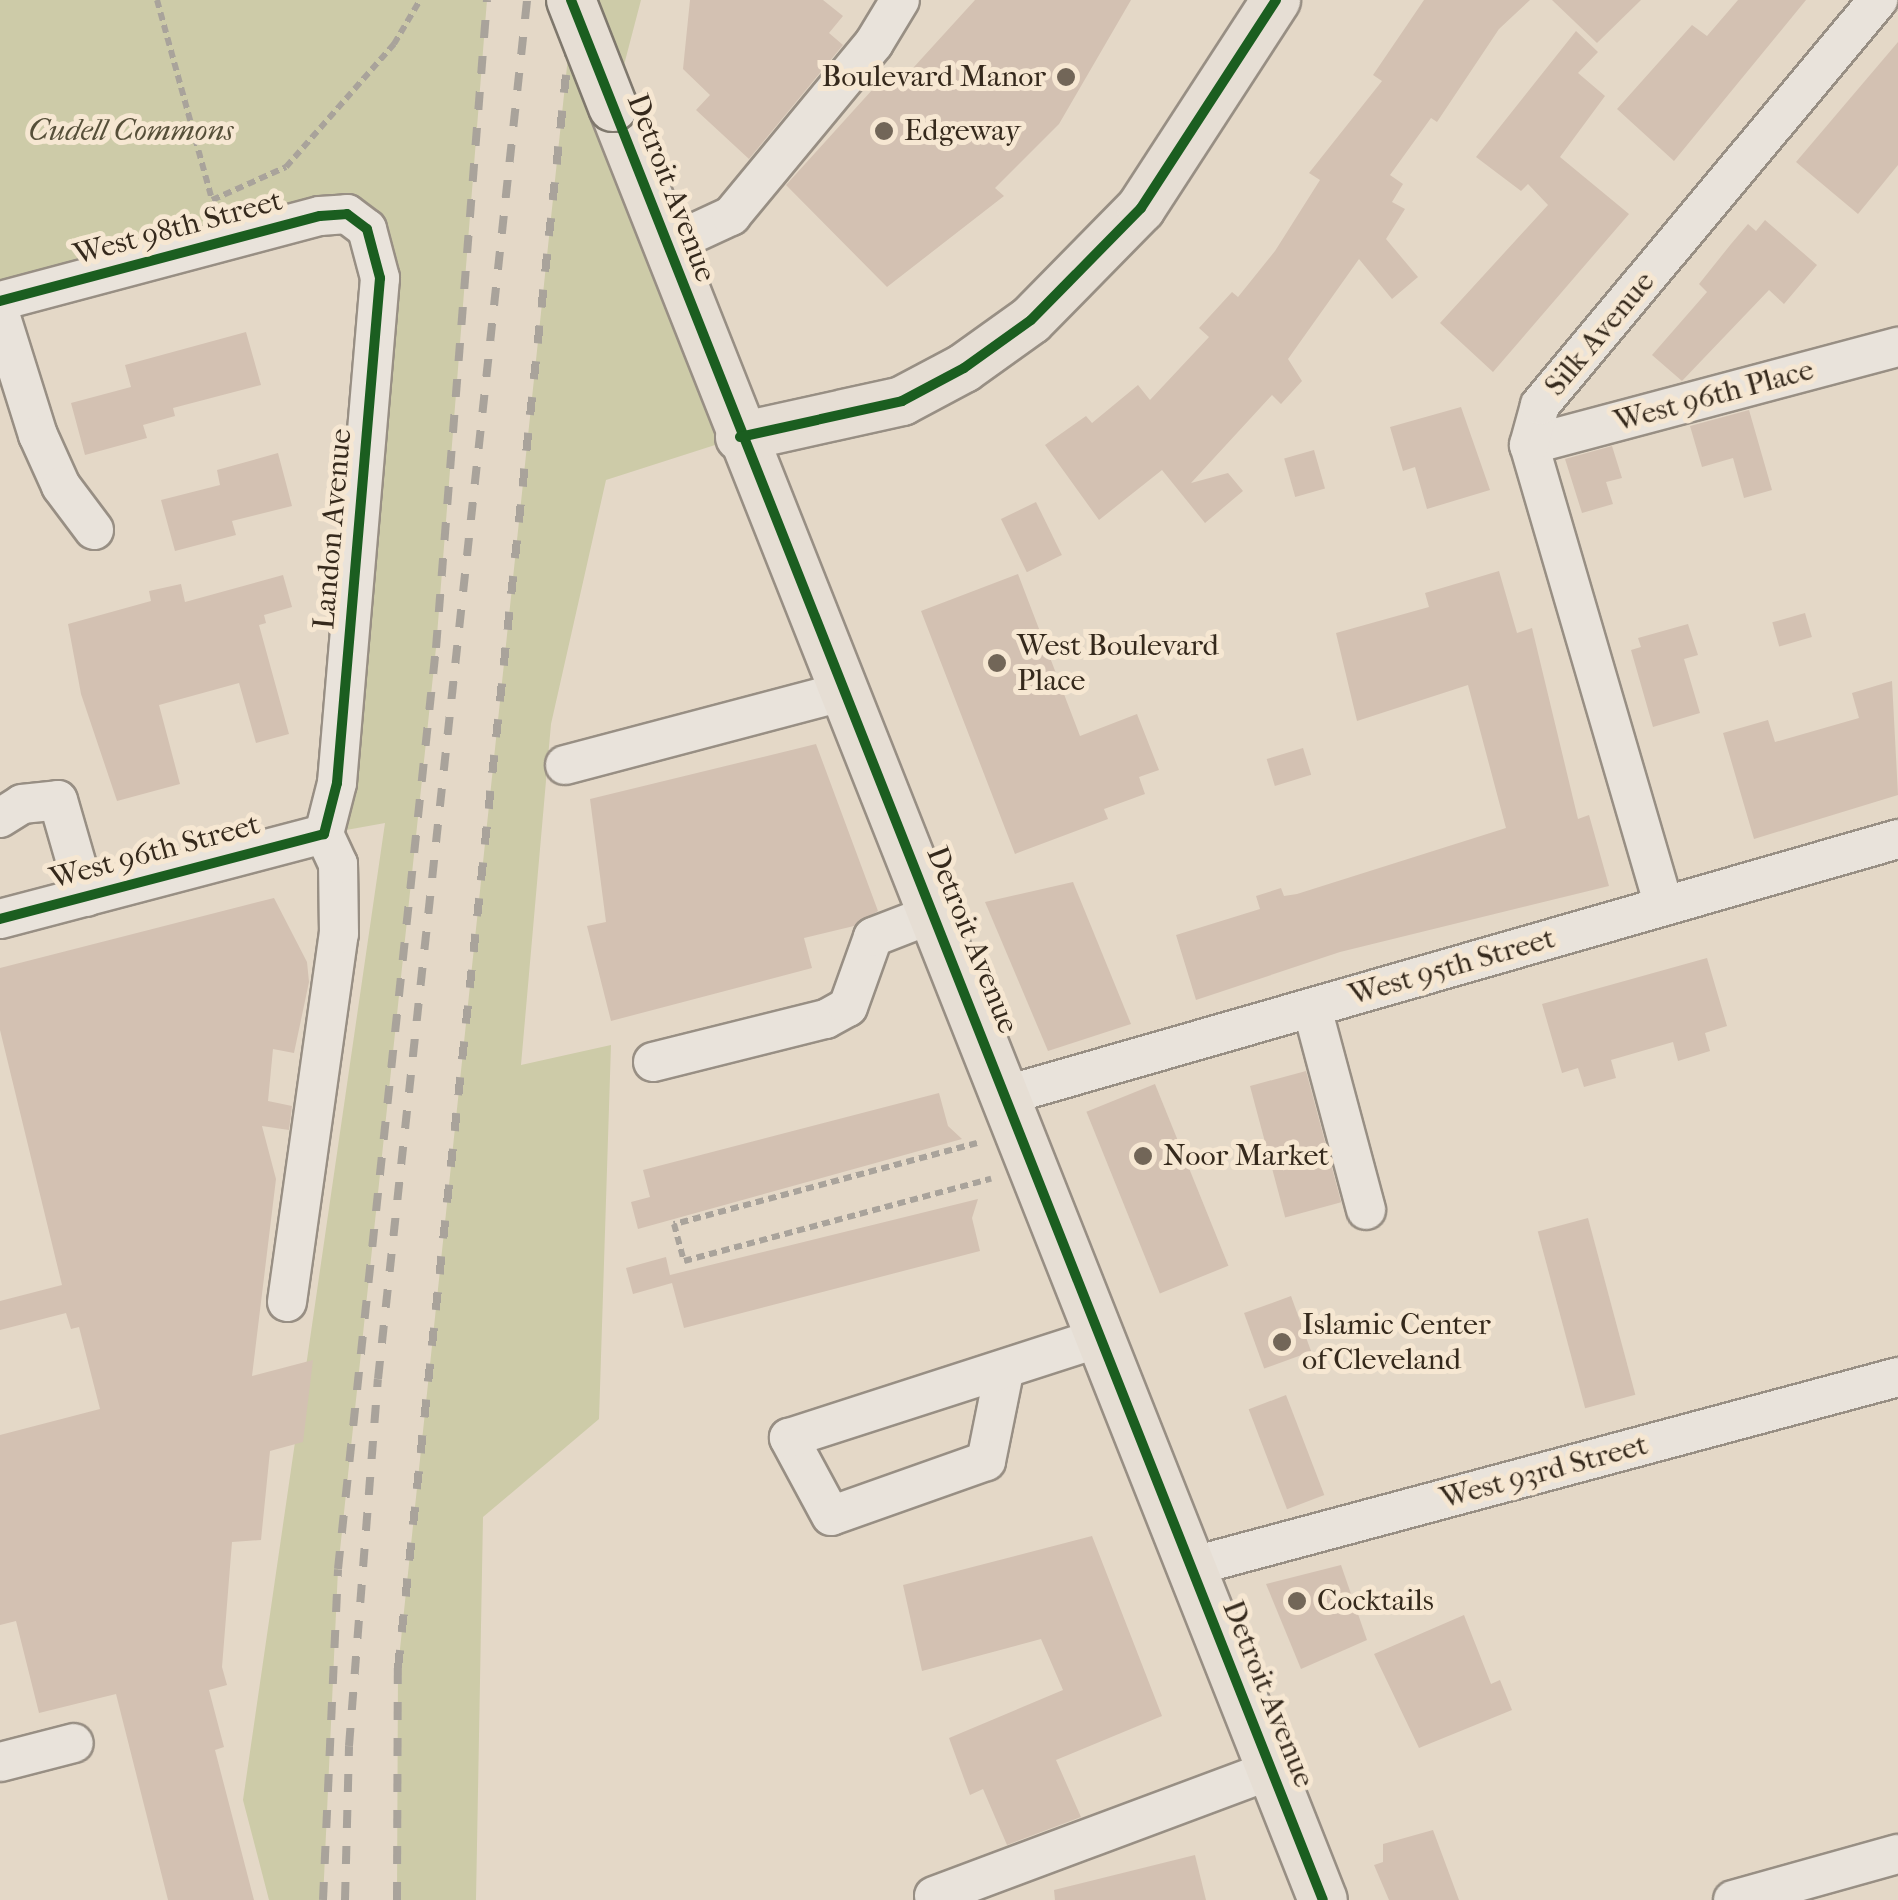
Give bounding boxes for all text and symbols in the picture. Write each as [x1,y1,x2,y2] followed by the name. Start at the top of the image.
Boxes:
[822,59,1046,95] place label: Boulevard Manor
[1055,66,1077,88] marker: Boulevard Manor
[619,89,723,287] street label: Detroit Avenue
[29,113,233,149] park label: Cudell Commons
[904,113,1021,149] place label: Edgeway
[873,120,895,142] marker: Edgeway
[70,183,286,273] street label: West 98th Street
[1538,264,1662,404] street label: Silk Avenue
[1610,352,1818,440] street label: West 96th Place
[306,427,360,631] street label: Landon Avenue
[1017,628,1219,698] place label: West Boulevard Place
[986,652,1008,674] marker: West Boulevard Place
[46,807,264,897] street label: West 96th Street
[918,841,1026,1039] street label: Detroit Avenue
[1345,920,1559,1014] street label: West 95th Street
[1163,1138,1329,1174] place label: Noor Market
[1132,1145,1154,1167] marker: Noor Market
[1302,1307,1491,1378] place label: Islamic Center of Cleveland
[1271,1331,1293,1353] marker: Islamic Center of Cleveland
[1437,1427,1651,1517] street label: West 93rd Street
[1317,1583,1434,1619] place label: Cocktails
[1286,1590,1308,1612] marker: Cocktails
[1214,1595,1322,1793] street label: Detroit Avenue

